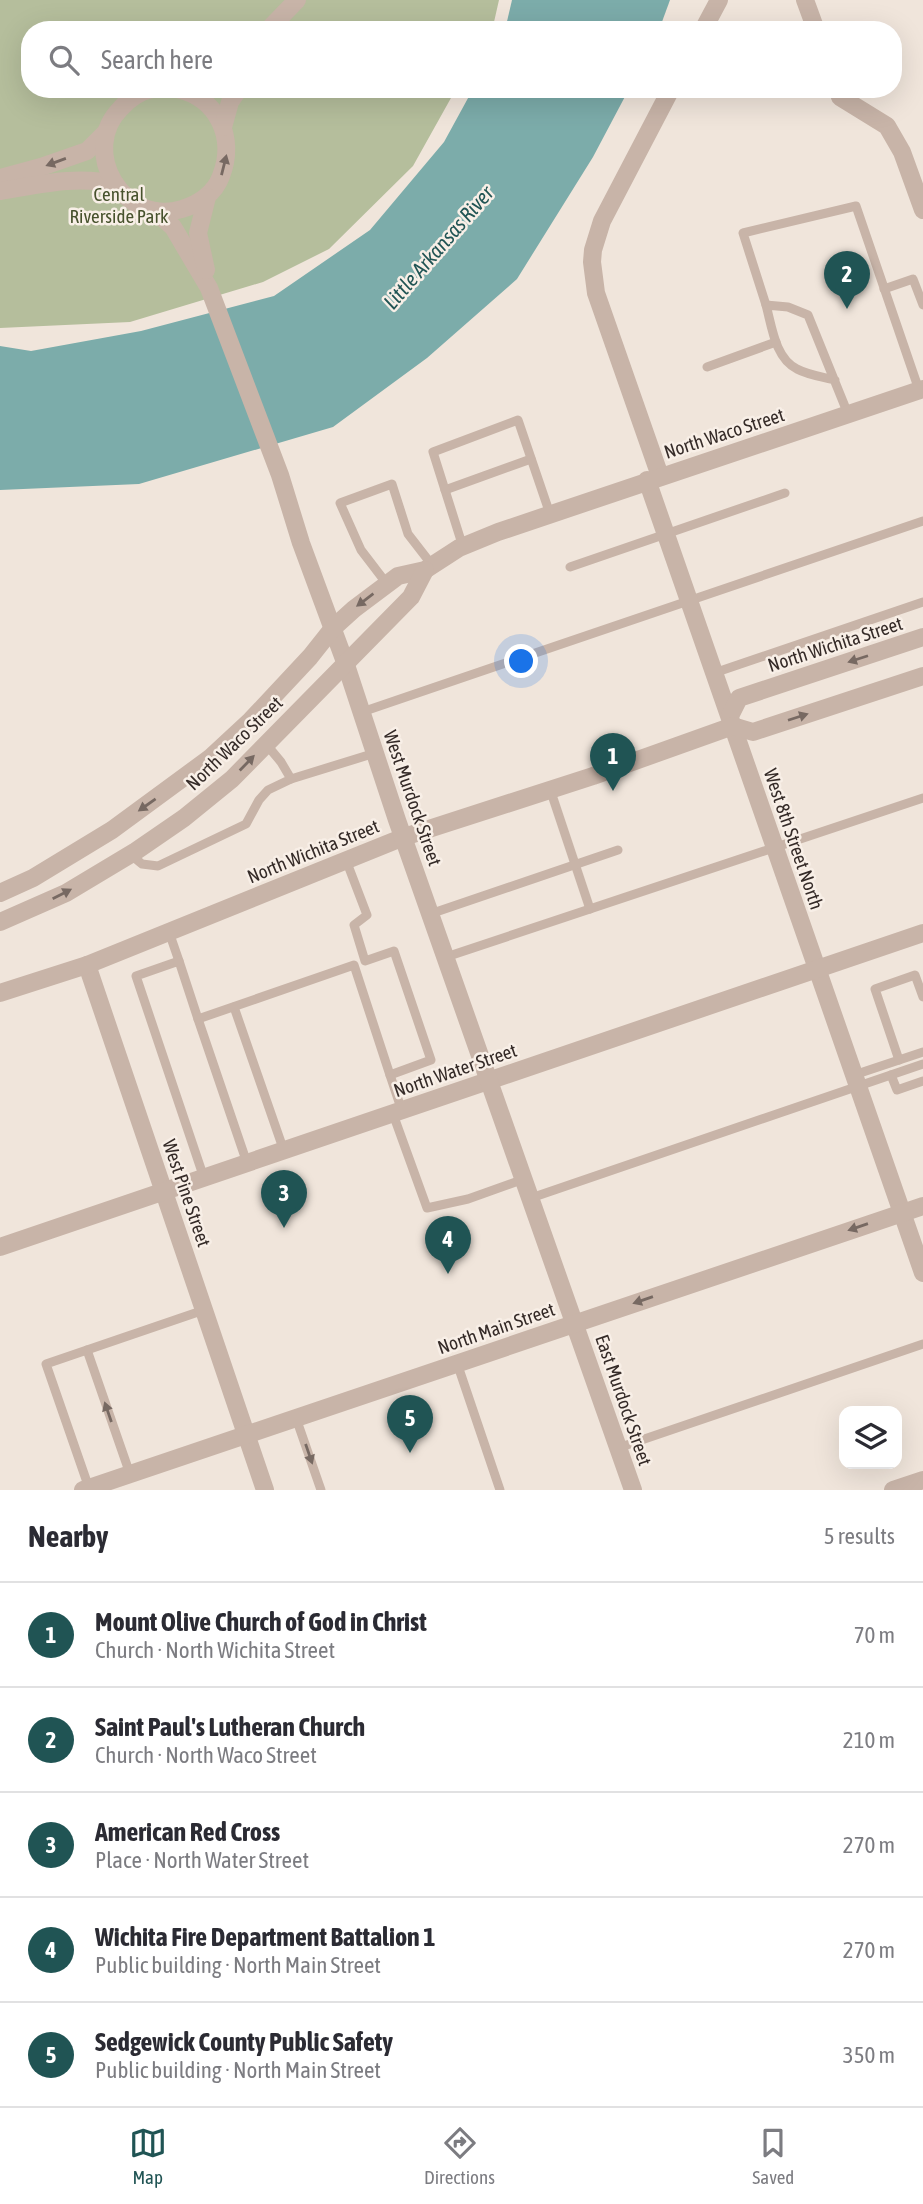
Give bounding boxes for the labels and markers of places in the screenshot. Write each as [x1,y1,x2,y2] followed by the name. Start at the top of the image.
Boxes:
[824,251,870,309] pin: 2
[590,733,636,791] pin: 1
[261,1170,307,1228] pin: 3
[425,1216,471,1274] pin: 4
[387,1395,433,1453] pin: 5

